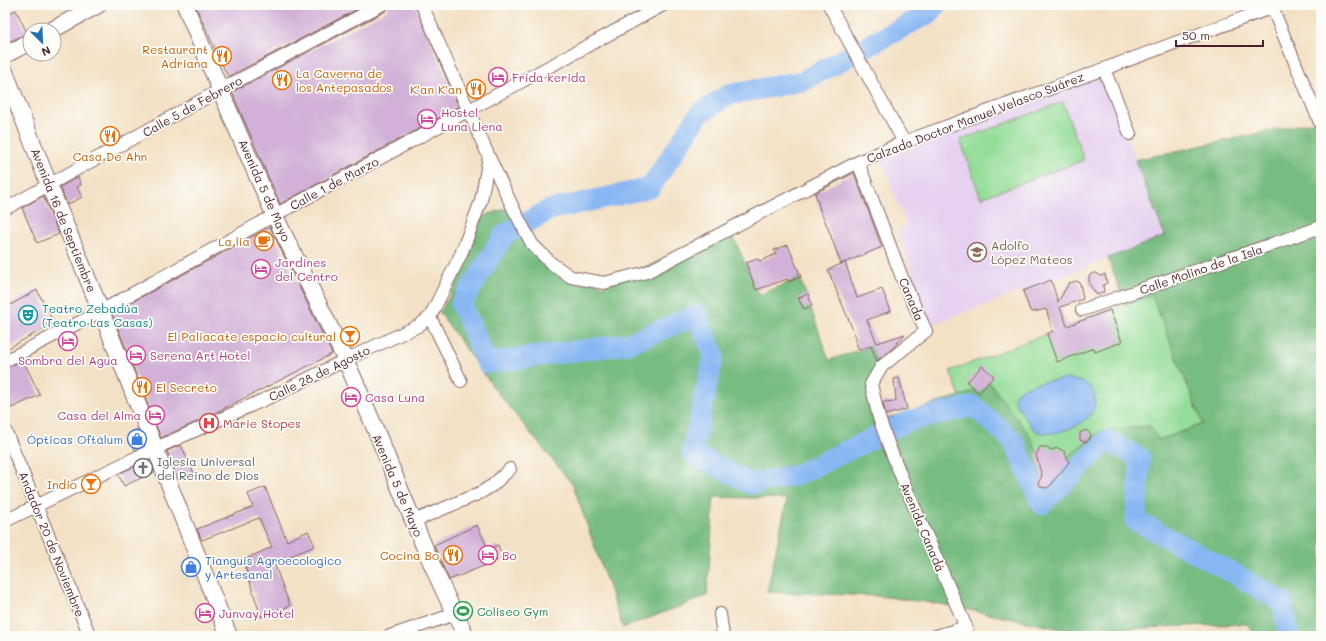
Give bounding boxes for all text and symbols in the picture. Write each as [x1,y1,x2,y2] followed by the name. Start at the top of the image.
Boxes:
[22,22,62,62] north arrow
[1176,22,1263,48] scale bar
[1182,27,1210,43] text: 50 m
[142,41,208,71] place label: Restaurant Adriana
[39,43,53,60] text: N
[211,45,233,67] restaurant icon: Restaurant Adriana
[296,65,392,95] place label: La Caverna de los Antepasados
[487,66,509,88] hotel icon: Frida kerida
[864,68,1086,166] street label: Calzada Doctor Manuel Velasco Suárez
[271,69,293,91] restaurant icon: La Caverna de los Antepasados
[512,69,586,85] place label: Frida kerida
[139,72,245,140] street label: Calle 5 de Febrero
[465,78,487,100] restaurant icon: K'an K'an
[410,81,462,97] place label: K'an K'an
[441,104,503,134] place label: Hostel Luna Llena
[416,108,438,130] hotel icon: Hostel Luna Llena
[99,125,121,147] restaurant icon: Casa De Ahn
[235,136,295,244] street label: Avenida 5 de Mayo
[28,146,100,294] street label: Avenida 16 de Septiembre
[73,148,147,164] place label: Casa De Ahn
[287,153,381,213] street label: Calle 1 de Marzo
[253,230,275,252] cafe icon: La lia
[218,233,250,249] place label: La lia
[991,237,1073,267] place label: Adolfo López Mateos
[1137,240,1265,298] street label: Calle Molino de la Isla
[966,241,988,263] school or university icon: Adolfo López Mateos
[275,254,338,284] place label: Jardines del Centro
[250,258,272,280] hotel icon: Jardines del Centro
[896,275,928,323] street label: Canada
[42,300,153,330] place label: Teatro Zebadúa (Teatro Las Casas)
[17,304,39,326] theatre icon: Teatro Zebadúa (Teatro Las Casas)
[339,325,361,347] bar icon: El Paliacate espacio cultural
[167,328,336,344] place label: El Paliacate espacio cultural
[57,330,79,352] hotel icon: Sombra del Agua
[266,342,372,404] street label: Calle 28 de Agosto
[125,344,147,366] hotel icon: Serena Art Hotel
[150,347,250,363] place label: Serena Art Hotel
[18,352,118,368] place label: Sombra del Agua
[131,376,153,398] restaurant icon: El Secreto
[156,379,217,395] place label: El Secreto
[340,386,362,408] hotel icon: Casa Luna
[365,389,425,405] place label: Casa Luna
[144,404,166,426] hotel icon: Casa del Alma
[58,407,141,423] place label: Casa del Alma
[198,412,220,434] hospital icon: Marie Stopes
[223,415,301,431] place label: Marie Stopes
[126,428,148,450] shop icon: Ópticas Oftálum
[27,431,123,447] place label: Ópticas Oftálum
[369,431,427,539] street label: Avenida 5 de Mayo
[157,453,259,483] place label: Iglesia Universal del Reino de Dios
[132,457,154,479] church icon: Iglesia Universal del Reino de Dios
[15,469,89,619] street label: Andador 20 de Noviembre
[80,473,102,495] bar icon: Indio
[47,476,77,492] place label: Indio
[897,480,949,574] street label: Avenida Canadá
[442,544,464,566] restaurant icon: Cocina Bo
[477,544,499,566] hotel icon: Bo
[380,547,439,563] place label: Cocina Bo
[502,547,517,563] place label: Bo
[205,552,341,582] place label: Tianguis Agroecologico y Artesanal
[180,556,202,578] shop icon: Tianguis Agroecologico y Artesanal
[452,600,474,622] sports icon: Coliseo Gym
[194,602,216,624] hotel icon: Junvay Hotel
[477,603,548,619] place label: Coliseo Gym
[219,605,294,621] place label: Junvay Hotel

